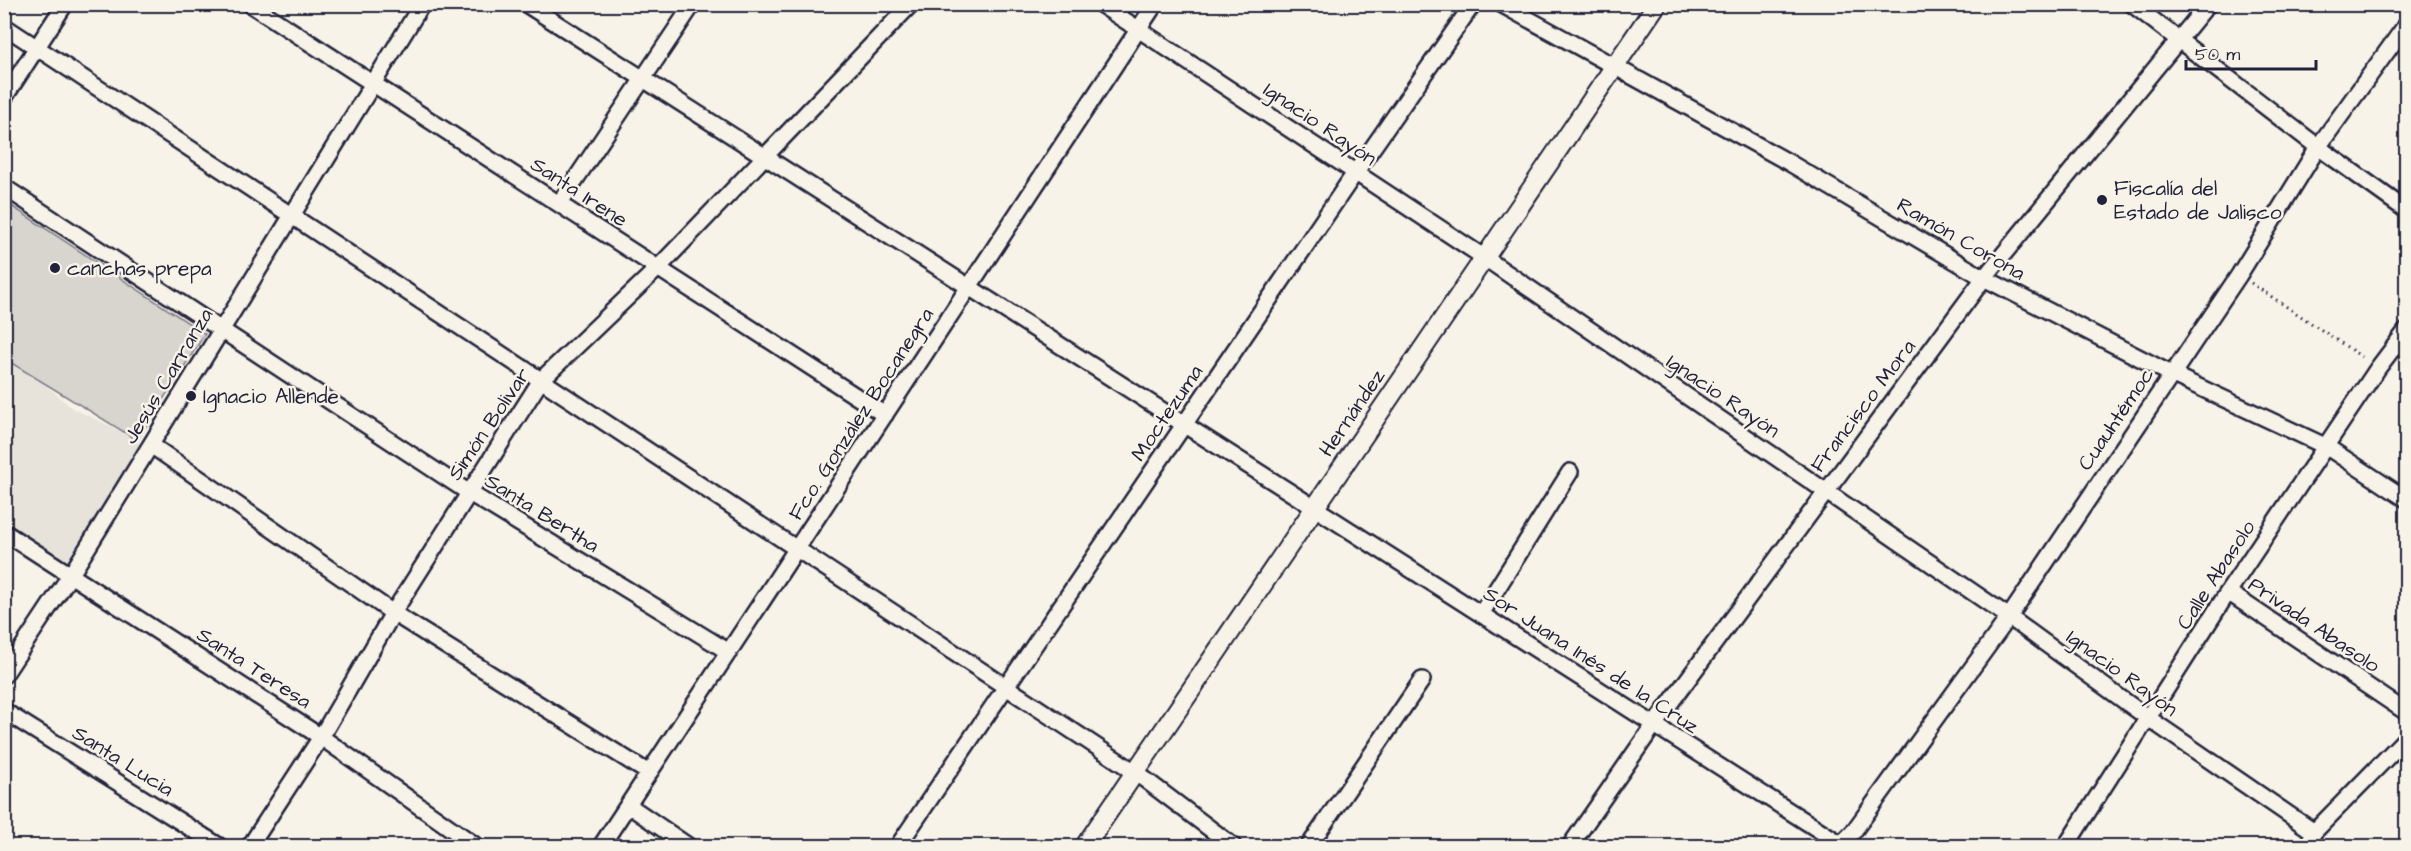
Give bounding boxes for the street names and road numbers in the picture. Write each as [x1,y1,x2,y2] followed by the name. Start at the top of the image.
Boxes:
[1256,75,1383,174] street label: Ignacio Rayón
[525,150,633,234] street label: Santa Irene
[1891,190,2031,288] street label: Ramón Corona
[116,302,220,449] street label: Jesús Carranza
[781,302,943,527] street label: Fco. González Bocanegra
[1803,333,1923,478] street label: Francisco Mora
[1659,347,1786,446] street label: Ignacio Rayón
[1124,359,1210,467] street label: Moctezuma
[441,362,538,486] street label: Simón Bolivar
[2071,362,2161,476] street label: Cuauhtémoc
[1312,363,1392,463] street label: Hernández
[479,466,605,560] street label: Santa Bertha
[2170,514,2262,635] street label: Calle Abasolo
[2242,570,2386,680] street label: Privada Abasolo
[1478,579,1705,741] street label: Sor Juana Inés de la Cruz
[191,620,317,716] street label: Santa Teresa
[2059,623,2184,725] street label: Ignacio Rayón
[67,718,180,804] street label: Santa Lucia

